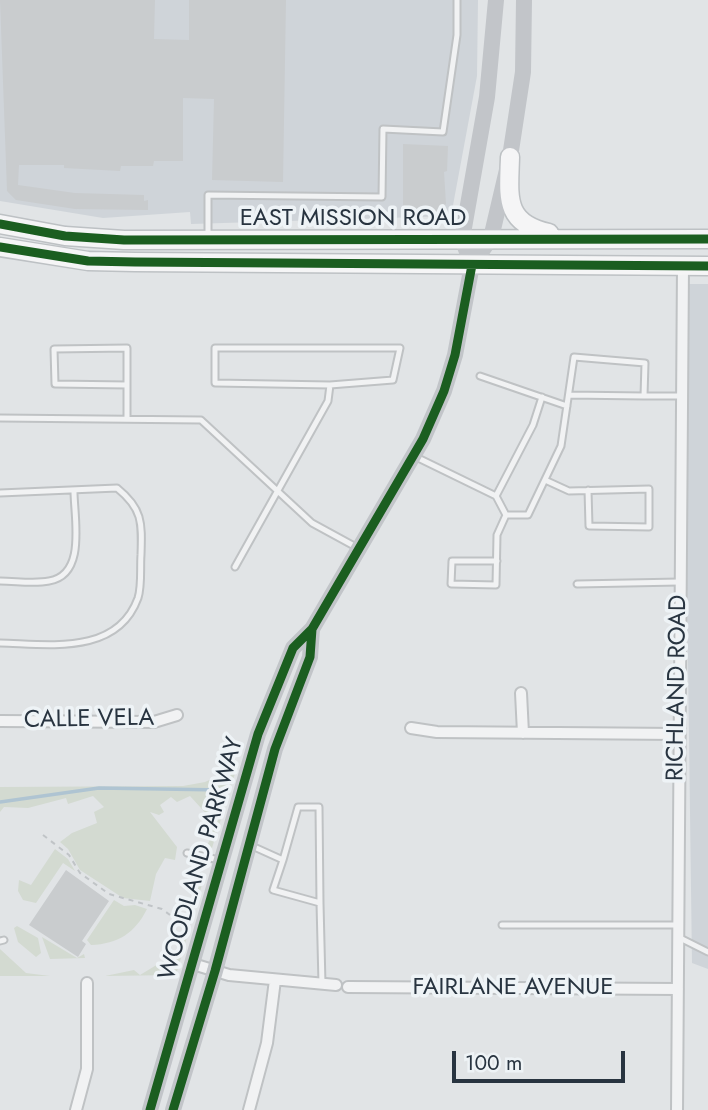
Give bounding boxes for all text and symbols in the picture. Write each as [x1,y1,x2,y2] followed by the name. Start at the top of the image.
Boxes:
[240,205,466,233] street label: EAST MISSION ROAD
[662,595,694,781] street label: RICHLAND ROAD
[24,704,154,736] street label: CALLE VELA
[154,734,250,984] street label: WOODLAND PARKWAY
[412,974,614,1002] street label: FAIRLANE AVENUE
[456,1036,629,1080] scale bar
[465,1048,522,1078] text: 100 m

